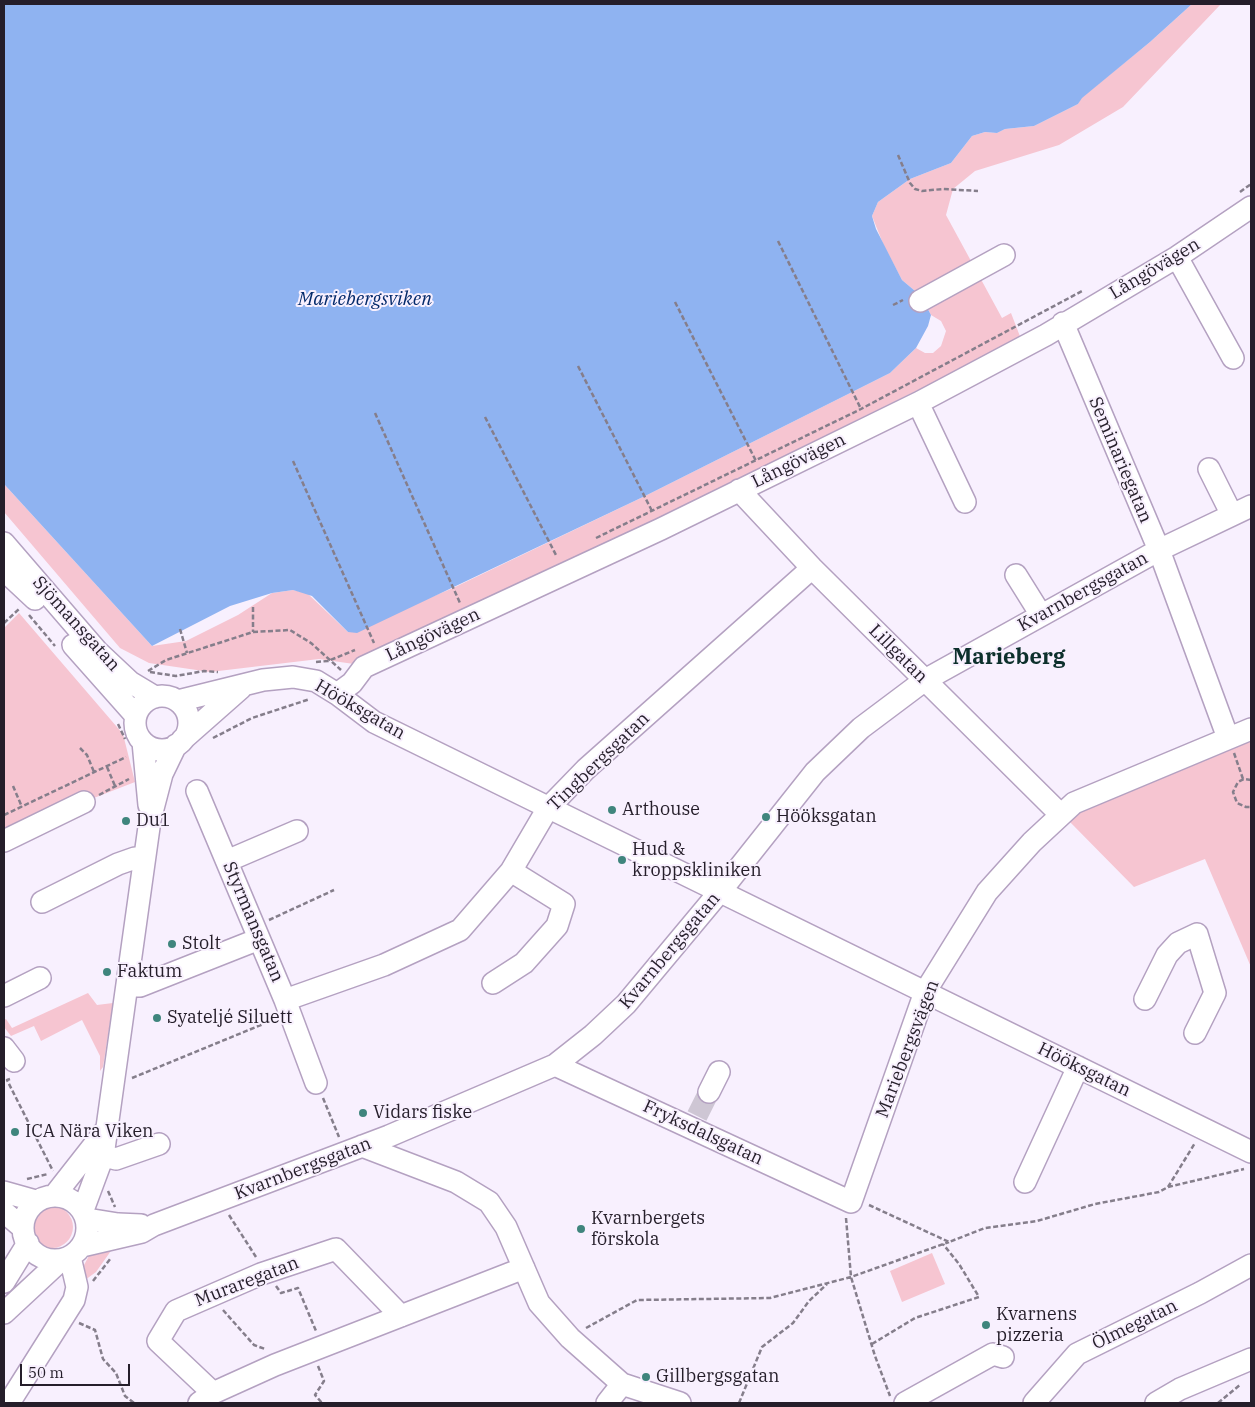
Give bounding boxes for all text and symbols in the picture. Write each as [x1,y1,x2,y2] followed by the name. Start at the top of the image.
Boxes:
[1106,234,1204,304] street label: Långövägen
[298,289,432,311] water label: Mariebergsviken
[1084,394,1156,526] street label: Seminariegatan
[749,429,849,493] street label: Långövägen
[1014,547,1152,637] street label: Kvarnbergsgatan
[28,572,124,676] street label: Sjömansgatan
[382,604,484,666] street label: Långövägen
[864,620,932,688] street label: Lillgatan
[953,645,1065,671] district label: Marieberg
[311,675,409,745] street label: Hööksgatan
[544,708,654,816] street label: Tingbergsgatan
[622,799,700,821] place label: Arthouse
[606,804,618,816] marker: Arthouse
[776,806,877,828] place label: Hööksgatan
[136,810,171,832] place label: Du1
[760,811,772,823] marker: Hööksgatan
[120,815,132,827] marker: Du1
[632,839,762,882] place label: Hud & kroppskliniken
[616,854,628,866] marker: Hud & kroppskliniken
[218,859,288,985] street label: Styrmansgatan
[615,888,725,1014] street label: Kvarnbergsgatan
[182,933,221,955] place label: Stolt
[166,938,178,950] marker: Stolt
[117,961,182,983] place label: Faktum
[101,966,113,978] marker: Faktum
[872,977,944,1121] street label: Mariebergsvägen
[167,1007,292,1029] place label: Syateljé Siluett
[151,1012,163,1024] marker: Syateljé Siluett
[1034,1038,1134,1102] street label: Hööksgatan
[639,1096,767,1170] street label: Fryksdalsgatan
[373,1102,472,1124] place label: Vidars fiske
[357,1107,369,1119] marker: Vidars fiske
[25,1121,154,1143] place label: ICA Nära Viken
[9,1126,21,1138] marker: ICA Nära Viken
[231,1133,375,1205] street label: Kvarnbergsgatan
[591,1208,705,1250] place label: Kvarnbergets förskola
[575,1223,587,1235] marker: Kvarnbergets förskola
[192,1252,302,1312] street label: Muraregatan
[1089,1295,1181,1355] street label: Ölmegatan
[996,1304,1077,1346] place label: Kvarnens pizzeria
[980,1319,992,1331] marker: Kvarnens pizzeria
[22,1354,132,1386] scale bar
[28,1363,64,1382] text: 50 m
[656,1366,779,1388] place label: Gillbergsgatan
[640,1371,652,1383] marker: Gillbergsgatan

